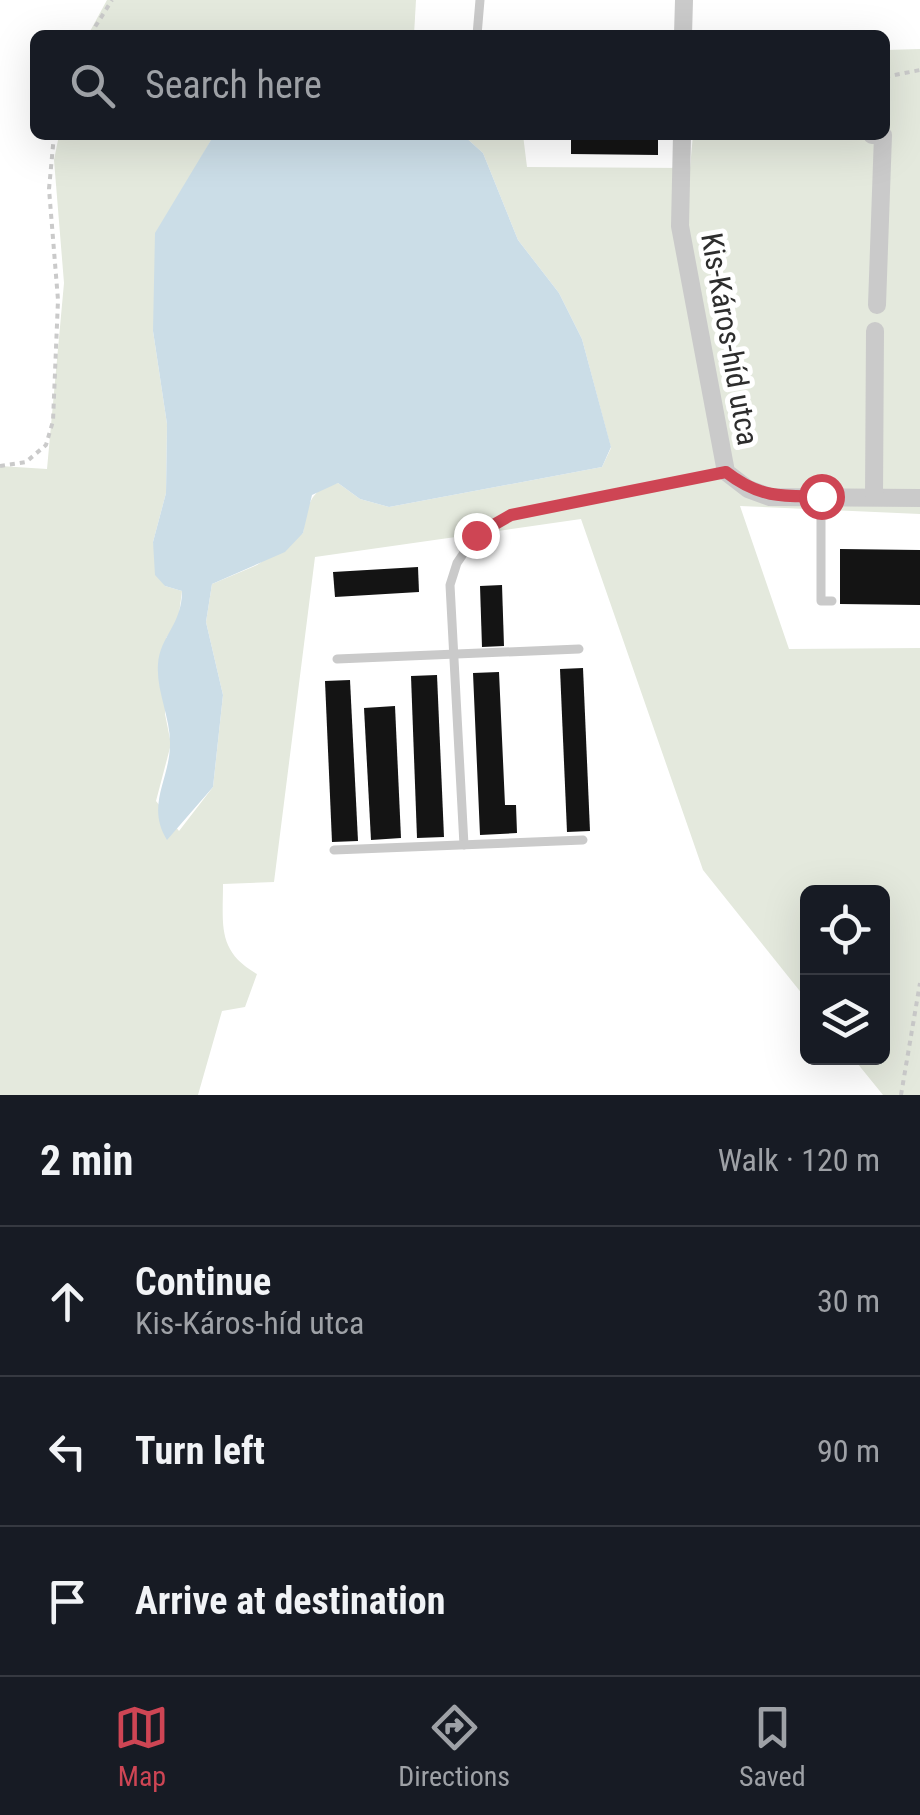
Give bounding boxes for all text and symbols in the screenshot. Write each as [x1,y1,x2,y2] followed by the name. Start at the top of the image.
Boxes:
[30,30,890,140] search box
[65,58,120,113] icon: search
[145,63,322,107] text: Search here
[694,230,766,448] street label: Kis-Káros-híd utca
[799,474,845,520] route start
[454,513,500,559] route end
[800,885,890,1065] map controls
[800,885,890,975] button: locate
[800,975,890,1065] button: layers
[40,1136,133,1185] text: 2 min
[718,1141,880,1179] text: Walk · 120 m
[135,1260,271,1304] text: Continue
[40,1274,95,1329] icon: ahead
[817,1282,880,1320] text: 30 m
[135,1304,364,1342] text: Kis-Káros-híd utca
[40,1424,95,1479] icon: left
[135,1429,265,1473] text: Turn left
[817,1432,880,1470] text: 90 m
[40,1574,95,1629] icon: arrive
[135,1579,445,1623] text: Arrive at destination
[114,1700,169,1793] tab: Map
[398,1700,510,1793] tab: Directions
[739,1700,806,1793] tab: Saved

